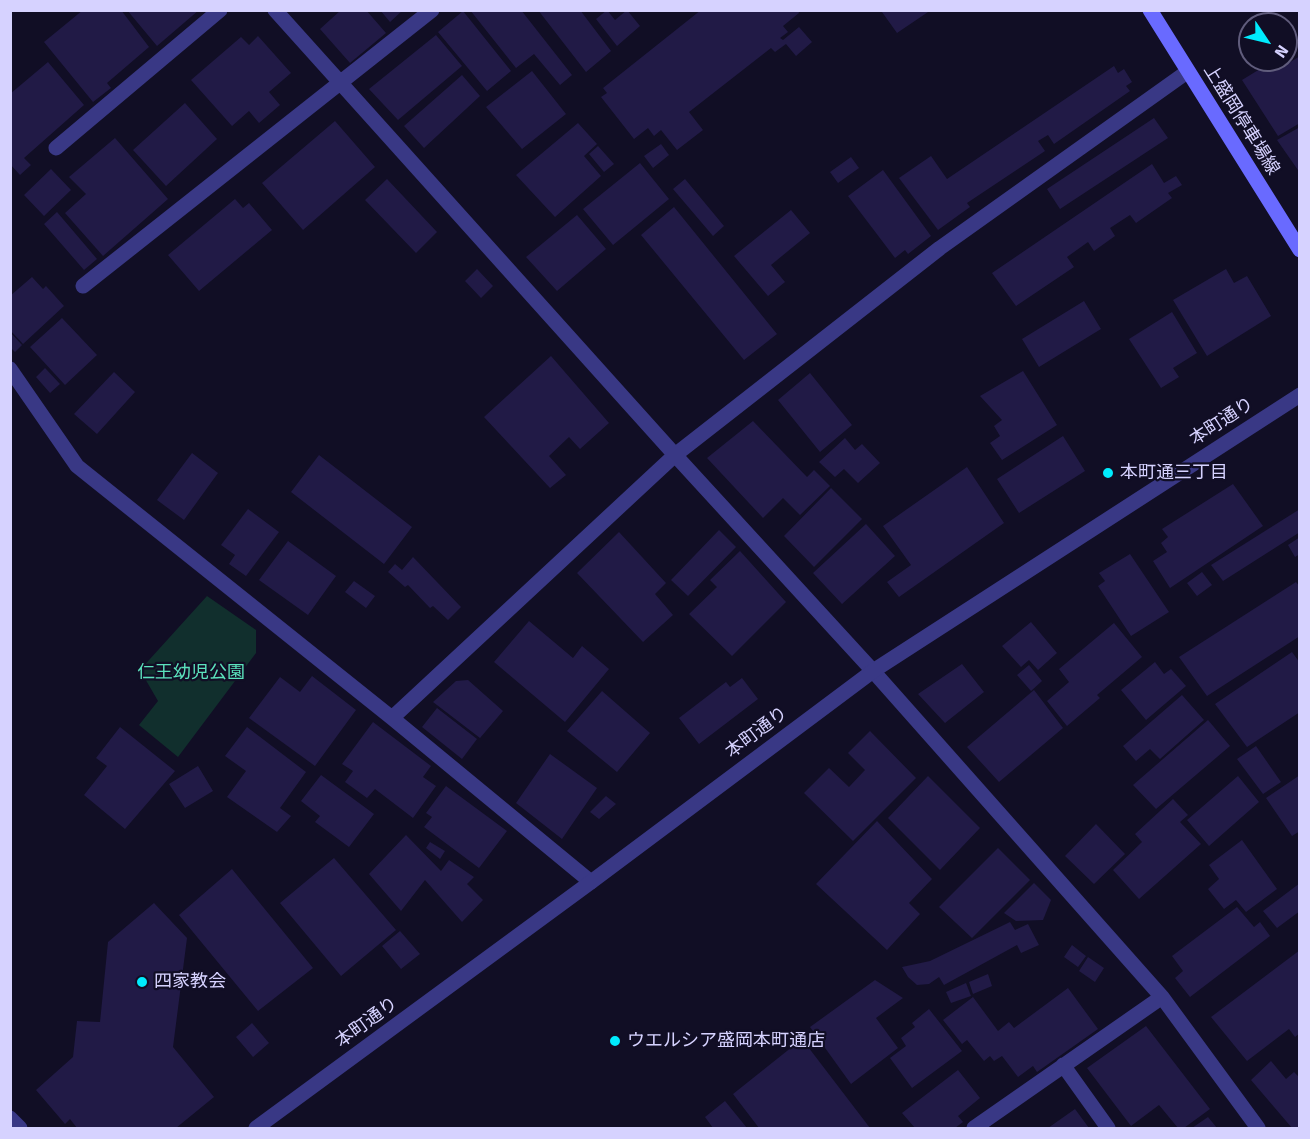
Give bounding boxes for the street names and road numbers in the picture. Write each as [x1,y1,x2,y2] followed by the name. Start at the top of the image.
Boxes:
[1198,61,1284,179] street label: 上盛岡停車場線
[1186,393,1258,451] street label: 本町通り
[722,703,792,763] street label: 本町通り
[332,993,402,1053] street label: 本町通り

